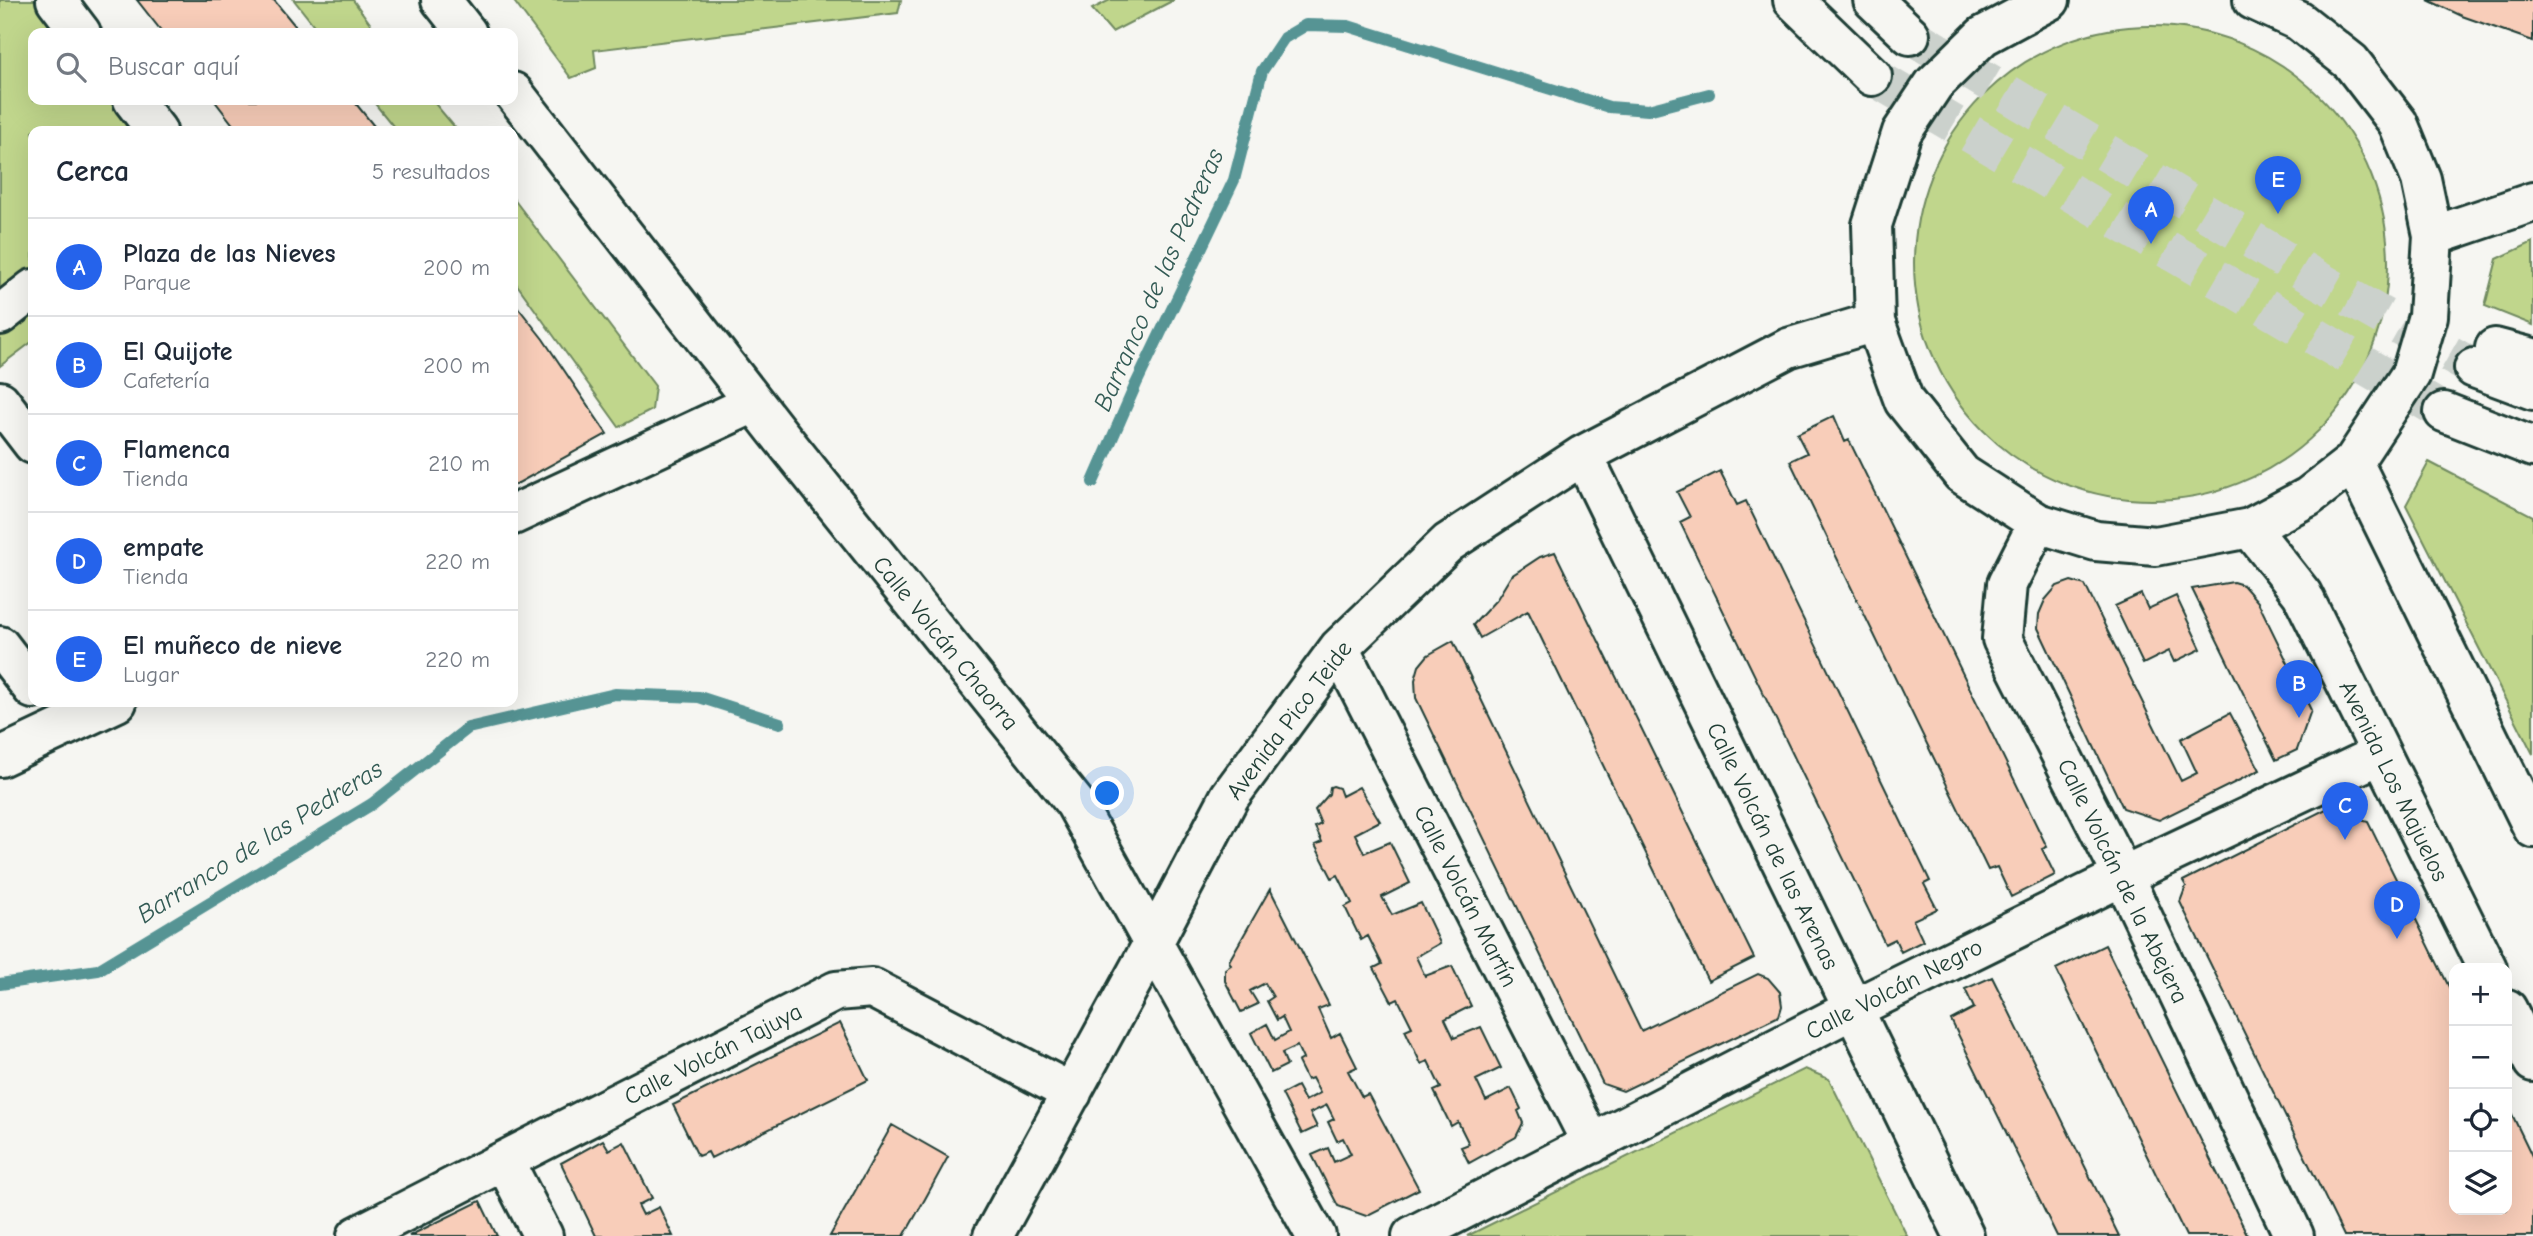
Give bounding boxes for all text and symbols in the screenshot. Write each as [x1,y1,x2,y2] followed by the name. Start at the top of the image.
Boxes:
[28,28,518,105] search box
[52,48,90,86] icon: search
[108,52,239,82] text: Buscar aquí
[1088,144,1231,416] water label: Barranco de las Pedreras
[56,154,129,189] text: Cerca
[2255,156,2301,214] pin: E
[372,158,490,185] text: 5 resultados
[2128,186,2174,244] pin: A
[123,239,336,269] text: Plaza de las Nieves
[73,254,85,281] text: A
[423,254,490,281] text: 200 m
[123,269,191,296] text: Parque
[123,337,232,367] text: El Quijote
[72,352,86,379] text: B
[423,352,490,379] text: 200 m
[123,367,210,394] text: Cafetería
[123,435,230,465] text: Flamenca
[72,450,86,477] text: C
[428,450,490,477] text: 210 m
[123,465,189,492] text: Tienda
[123,533,204,563] text: empate
[72,548,86,575] text: D
[425,548,490,575] text: 220 m
[867,550,1025,736] street label: Calle Volcán Chaorra
[123,563,189,590] text: Tienda
[123,631,342,661] text: El muñeco de nieve
[1220,635,1358,805] street label: Avenida Pico Teide
[72,646,86,673] text: E
[425,646,490,673] text: 220 m
[2276,660,2322,718] pin: B
[123,661,179,688] text: Lugar
[2333,676,2455,886] street label: Avenida Los Majuelos
[1701,718,1845,974] street label: Calle Volcán de las Arenas
[132,754,388,930] water label: Barranco de las Pedreras
[2052,754,2194,1008] street label: Calle Volcán de la Abejera
[1090,776,1124,810] your location
[2322,782,2368,840] pin: C
[1408,801,1524,991] street label: Calle Volcán Martín
[2374,881,2420,939] pin: D
[1801,932,1987,1046] street label: Calle Volcán Negro
[2449,963,2512,1215] map controls
[2449,963,2512,1026] button: +
[619,997,807,1111] street label: Calle Volcán Tajuya
[2449,1026,2512,1089] button: −
[2449,1089,2512,1152] button: locate
[2449,1152,2512,1215] button: layers

